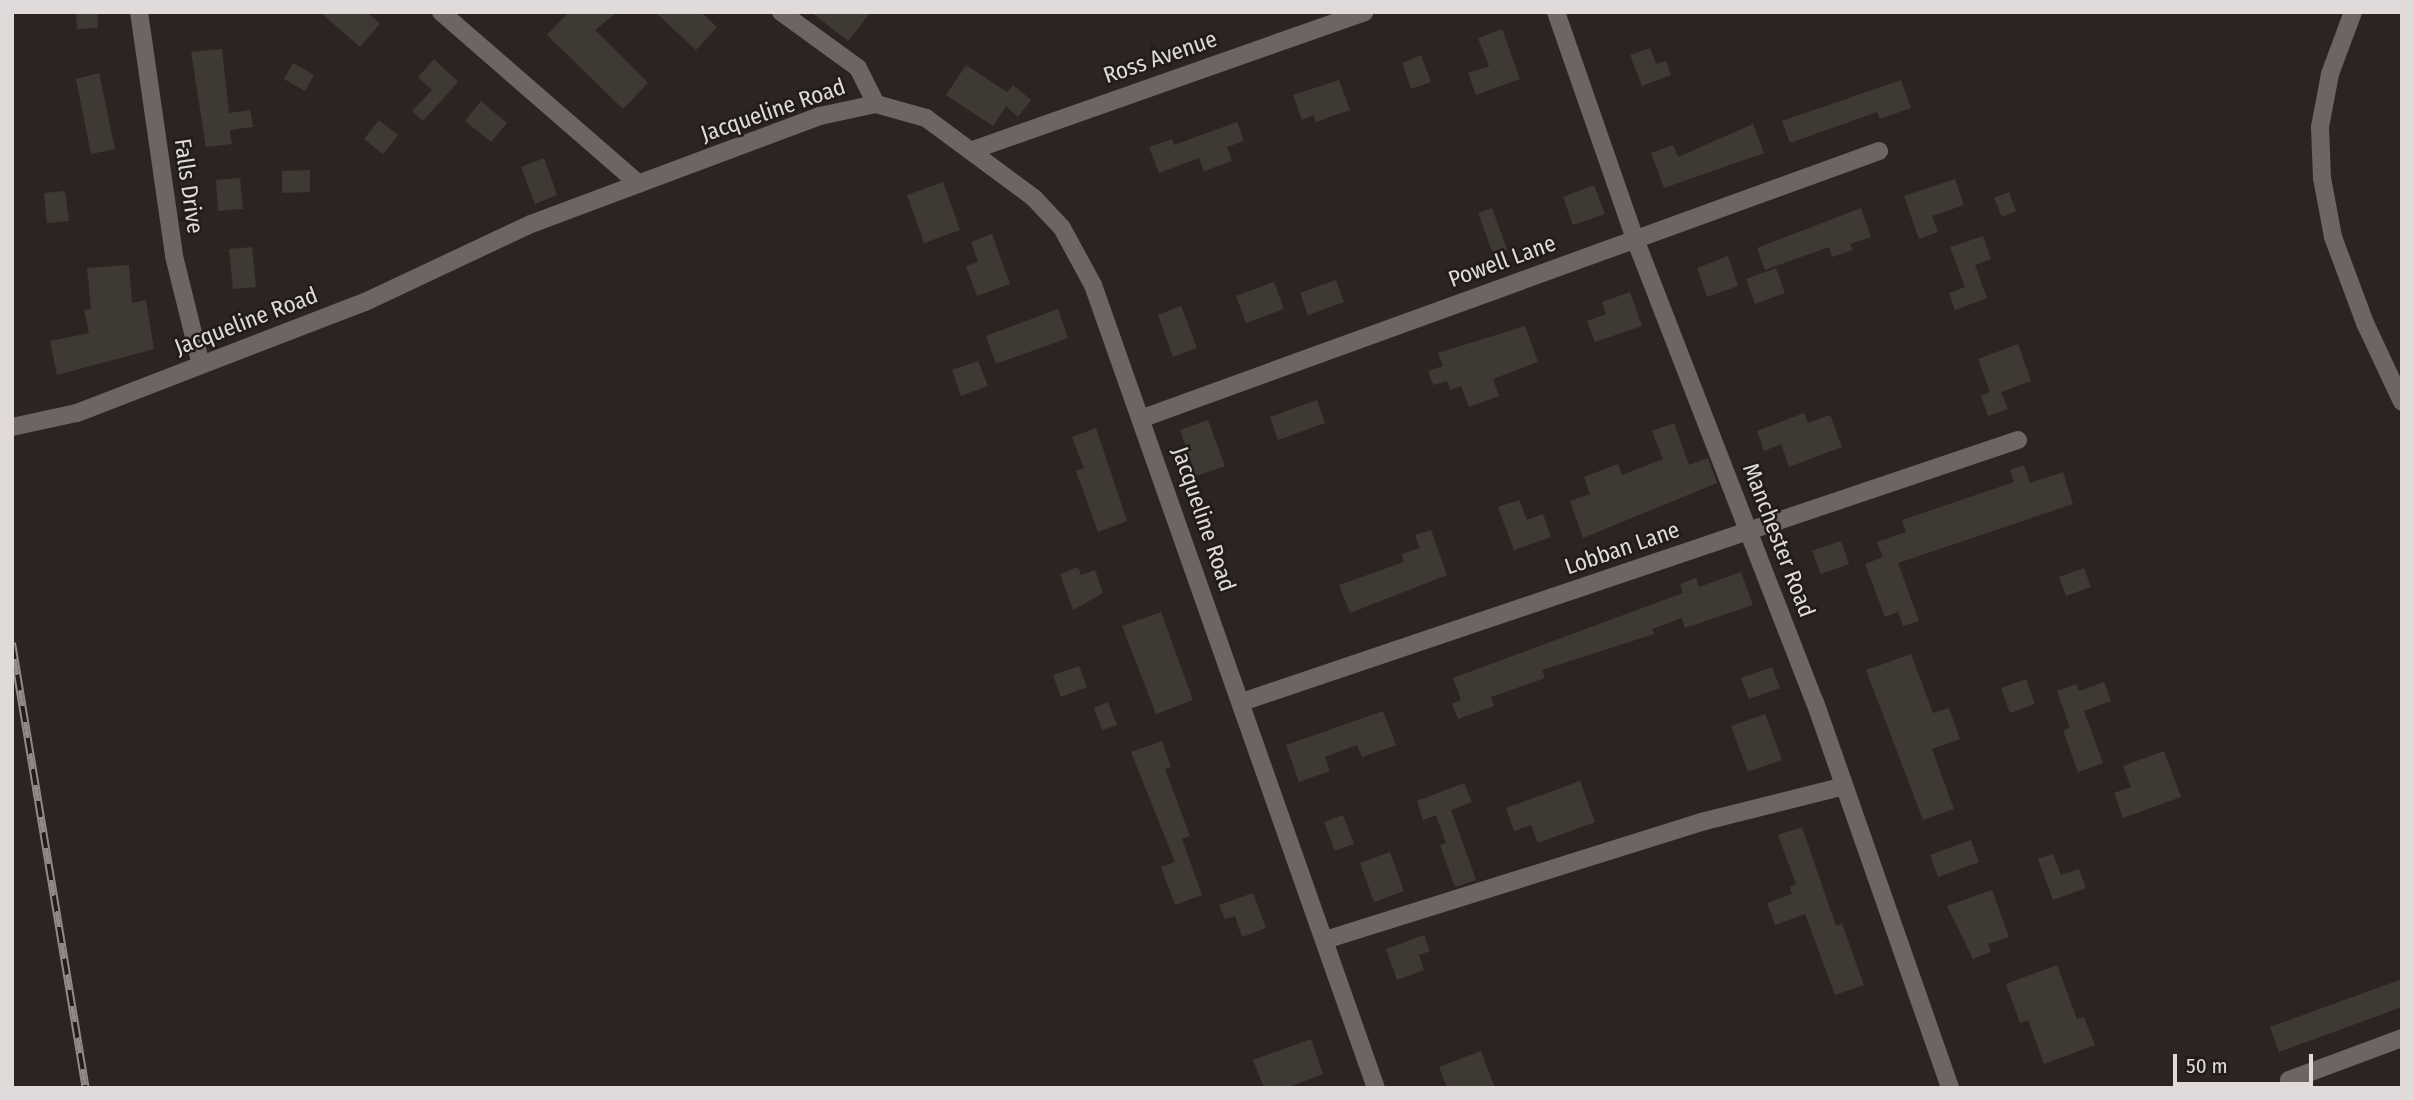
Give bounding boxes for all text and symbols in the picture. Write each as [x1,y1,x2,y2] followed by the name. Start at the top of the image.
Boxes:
[1100,25,1220,89] street label: Ross Avenue
[697,72,849,148] street label: Jacqueline Road
[169,137,209,235] street label: Falls Drive
[1445,229,1559,293] street label: Powell Lane
[171,281,321,361] street label: Jacqueline Road
[1166,443,1242,595] street label: Jacqueline Road
[1737,459,1821,621] street label: Manchester Road
[1561,515,1683,581] street label: Lobban Lane
[2176,1040,2316,1084] scale bar
[2186,1053,2228,1079] text: 50 m

